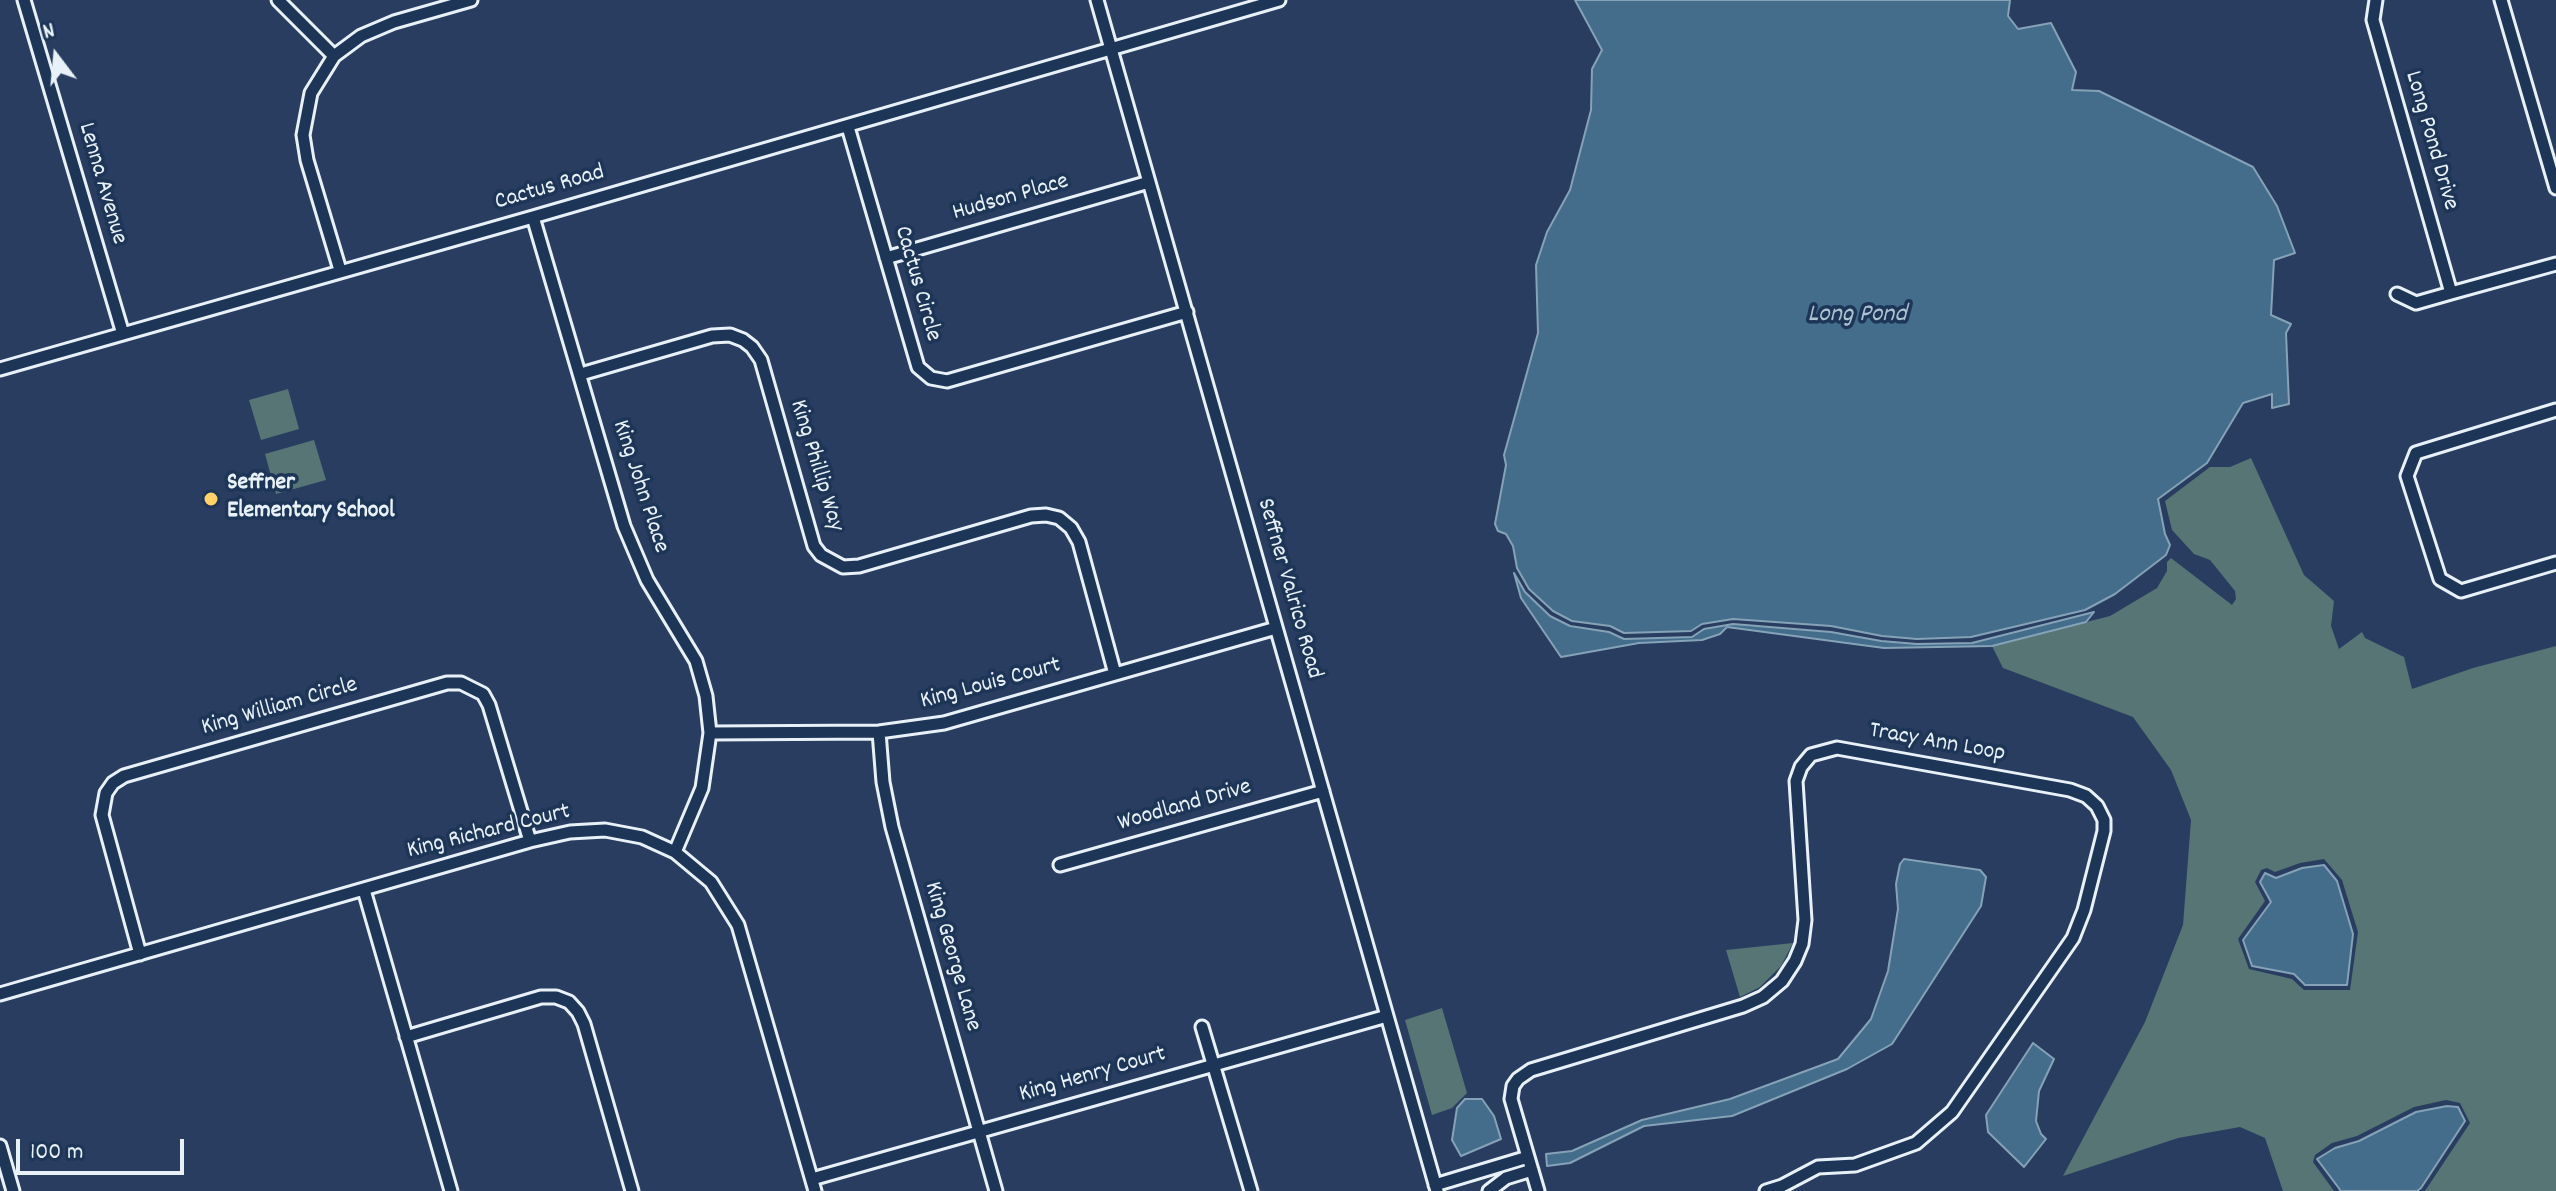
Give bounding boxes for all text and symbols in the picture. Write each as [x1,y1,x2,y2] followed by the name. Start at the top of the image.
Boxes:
[16,16,96,96] north arrow
[40,16,59,49] text: N
[2396,68,2464,214] street label: Long Pond Drive
[70,120,132,248] street label: Lenna Avenue
[492,160,608,218] street label: Cactus Road
[950,169,1072,229] street label: Hudson Place
[886,223,946,345] street label: Cactus Circle
[1807,300,1907,332] water label: Long Pond
[781,397,849,535] street label: King Phillip Way
[604,417,674,557] street label: King John Place
[227,471,395,527] place label: Seffner Elementary School
[202,490,220,508] marker: Seffner Elementary School
[1249,496,1327,682] street label: Seffner Valrico Road
[918,652,1064,718] street label: King Louis Court
[199,672,361,744] street label: King William Circle
[1867,718,2007,770] street label: Tracy Ann Loop
[1115,774,1255,840] street label: Woodland Drive
[405,799,573,867] street label: King Richard Court
[916,879,986,1035] street label: King George Lane
[1016,1041,1170,1111] street label: King Henry Court
[20,1123,188,1173] scale bar
[30,1136,83,1170] text: 100 m

